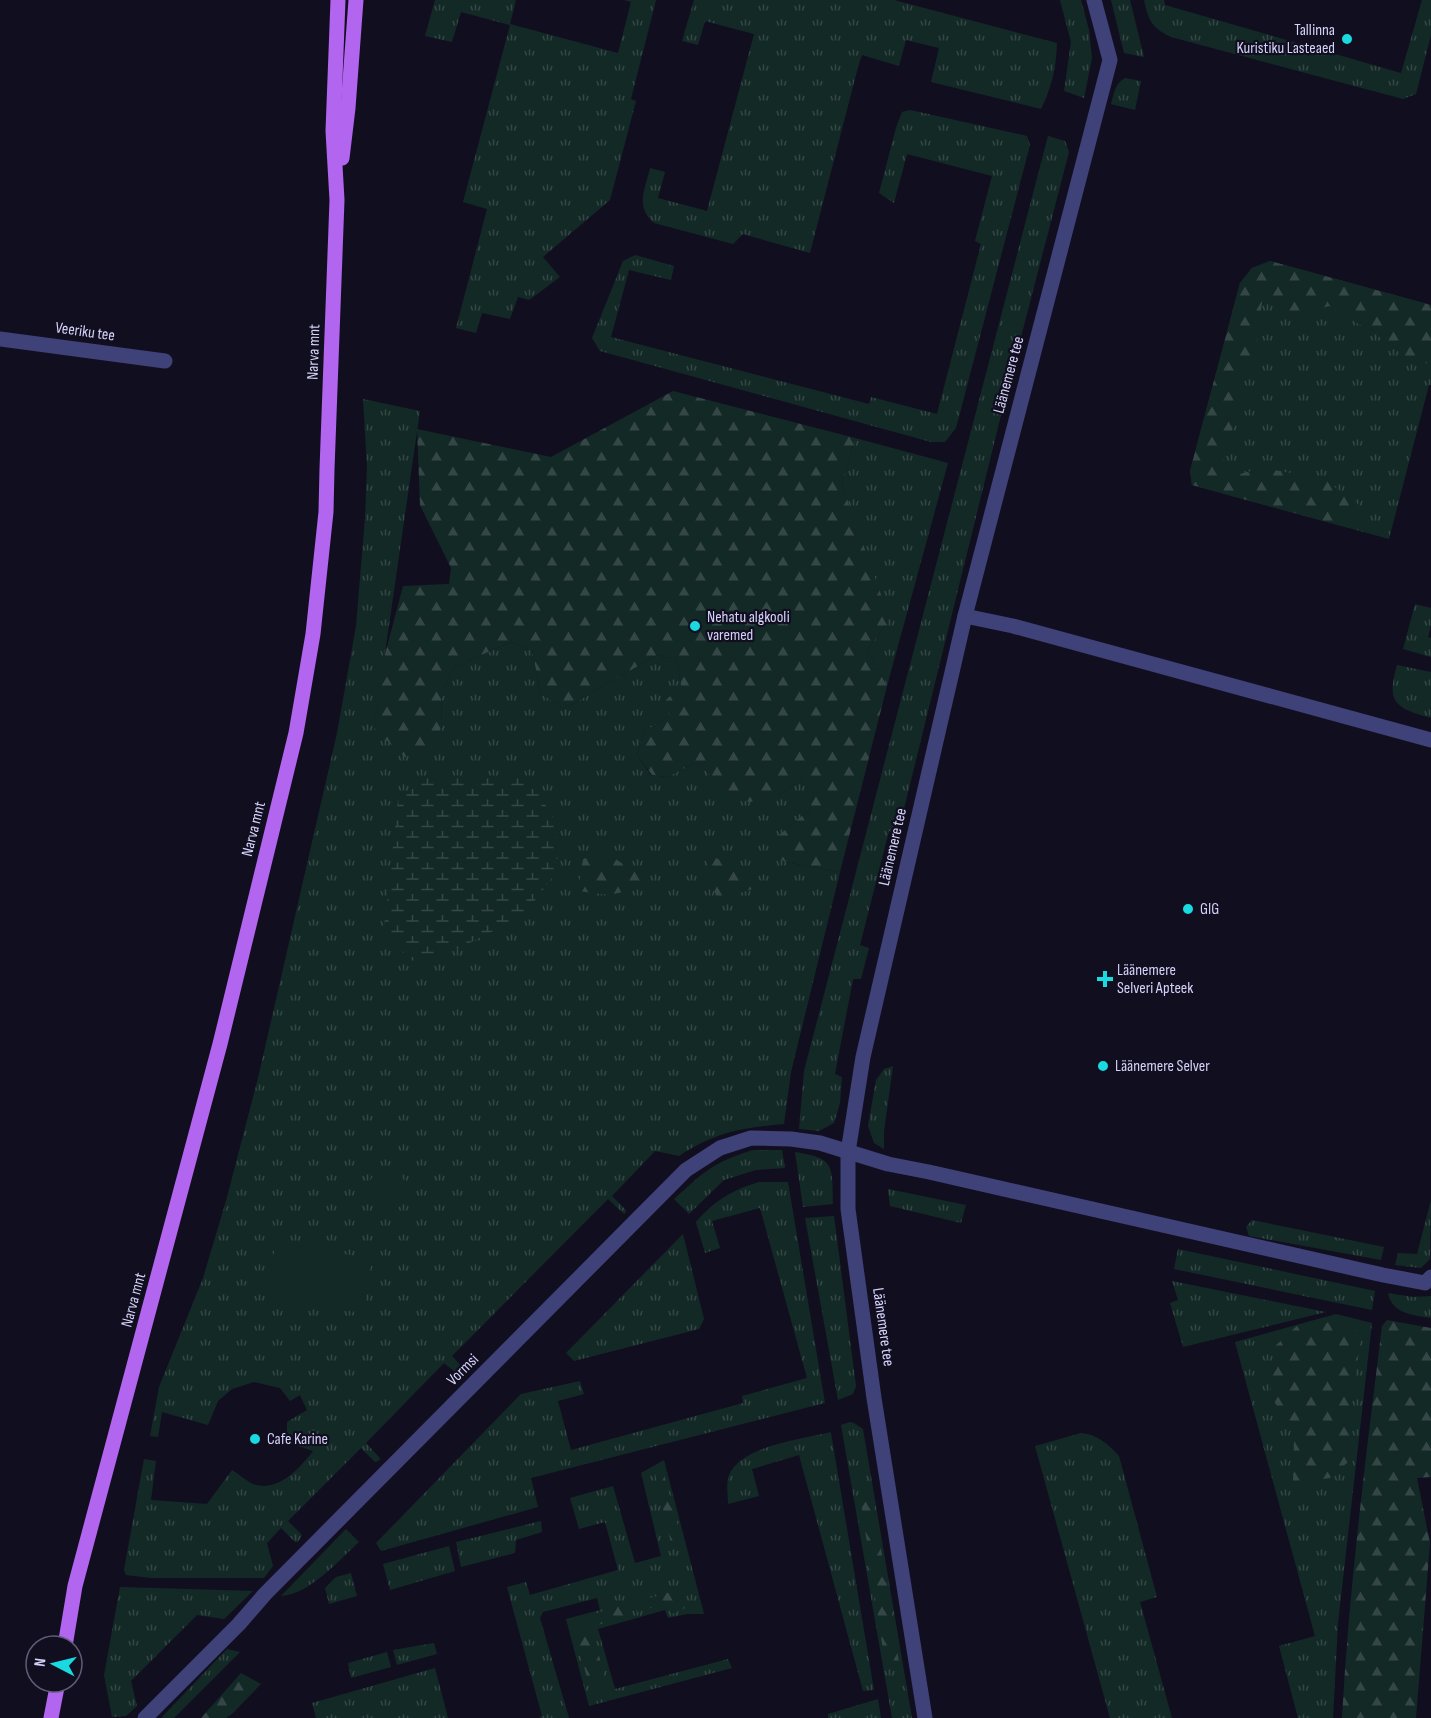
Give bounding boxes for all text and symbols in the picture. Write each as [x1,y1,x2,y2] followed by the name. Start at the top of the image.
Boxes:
[1236,21,1335,58] place label: Tallinna Kuristiku Lasteaed
[1340,32,1354,46] marker: Tallinna Kuristiku Lasteaed
[54,318,116,346] street label: Veeriku tee
[304,324,324,380] street label: Narva mnt
[990,334,1028,416] street label: Läänemere tee
[707,608,790,645] place label: Nehatu algkooli varemed
[688,619,702,633] marker: Nehatu algkooli varemed
[238,800,270,858] street label: Narva mnt
[875,806,911,888] street label: Läänemere tee
[1200,900,1219,919] place label: GIG
[1181,902,1195,916] marker: GIG
[1117,961,1193,998] place label: Läänemere Selveri Apteek
[1098,972,1112,986] marker: Läänemere Selveri Apteek
[1115,1057,1210,1076] place label: Läänemere Selver
[1096,1059,1110,1073] marker: Läänemere Selver
[118,1270,150,1329] street label: Narva mnt
[868,1287,898,1367] street label: Läänemere tee
[443,1350,483,1390] street label: Vormsi
[267,1430,328,1449] place label: Cafe Karine
[248,1432,262,1446] marker: Cafe Karine
[24,1634,84,1694] north arrow
[31,1657,51,1668] text: N

